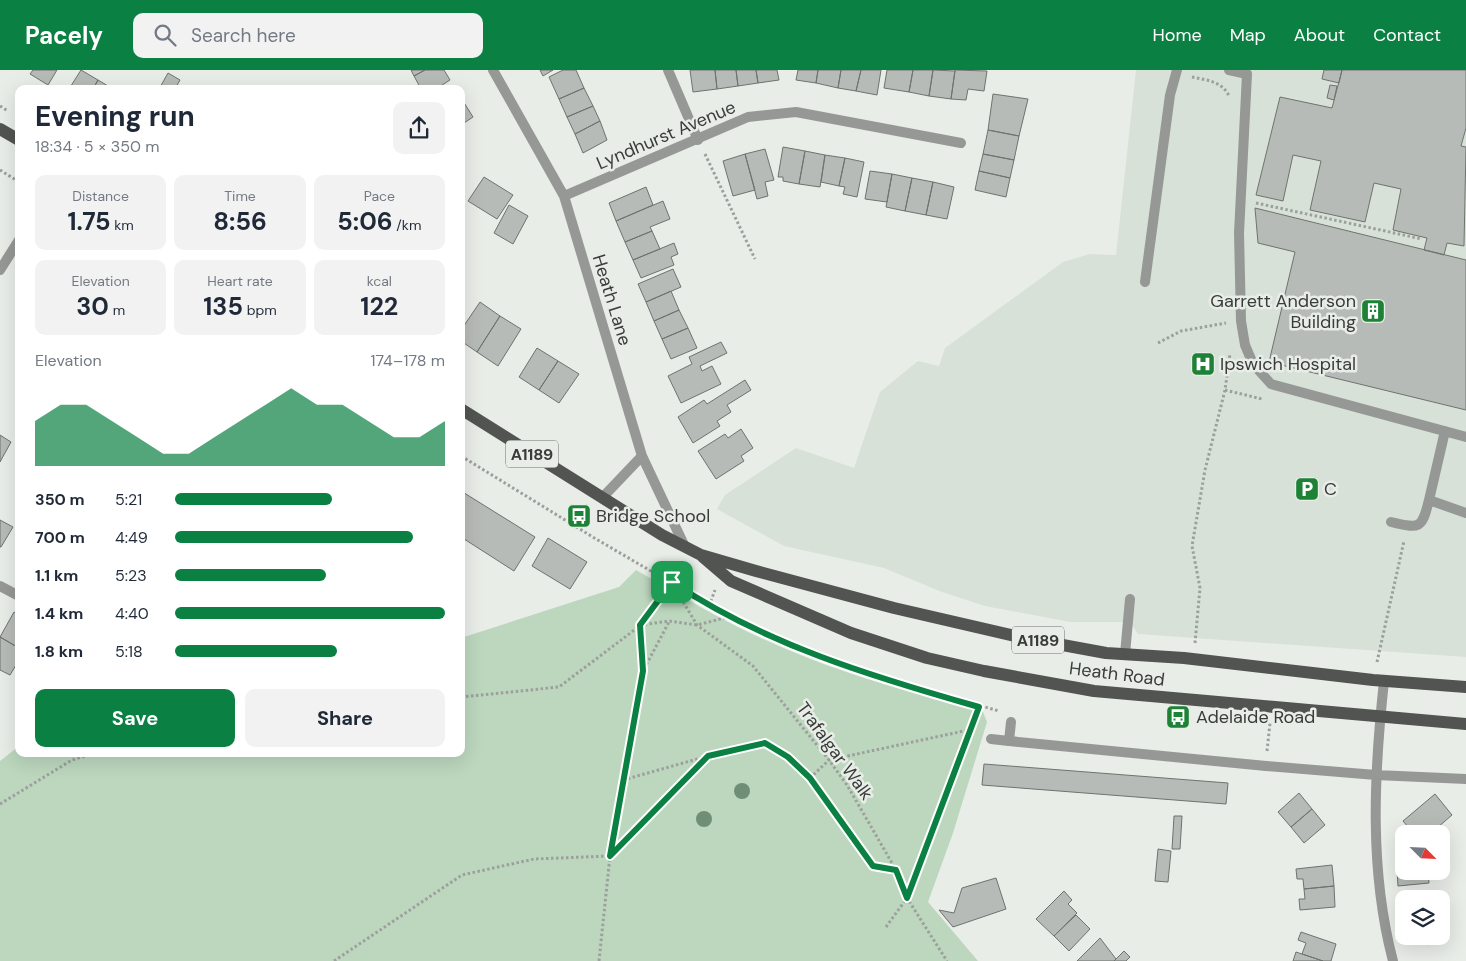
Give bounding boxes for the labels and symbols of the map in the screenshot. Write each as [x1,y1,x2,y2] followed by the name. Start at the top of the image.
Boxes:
[593,95,739,175] street label: Lyndhurst Avenue
[587,252,637,348] street label: Heath Lane
[1210,289,1356,334] place label: Garrett Anderson Building
[1360,298,1386,324] building icon: Garrett Anderson Building
[1190,351,1216,377] hospital icon: Ipswich Hospital
[1220,352,1356,376] place label: Ipswich Hospital
[506,440,558,468] road number: A1189
[1294,476,1320,502] parking icon: C
[1324,477,1337,501] place label: C
[566,503,592,529] bus stop icon: Bridge School
[596,504,710,528] place label: Bridge School
[651,561,693,603] pin
[1012,626,1064,654] road number: A1189
[1068,656,1166,692] street label: Heath Road
[791,697,879,805] street label: Trafalgar Walk
[1165,704,1191,730] bus stop icon: Adelaide Road
[1196,705,1315,729] place label: Adelaide Road
[1395,825,1450,880] north arrow

